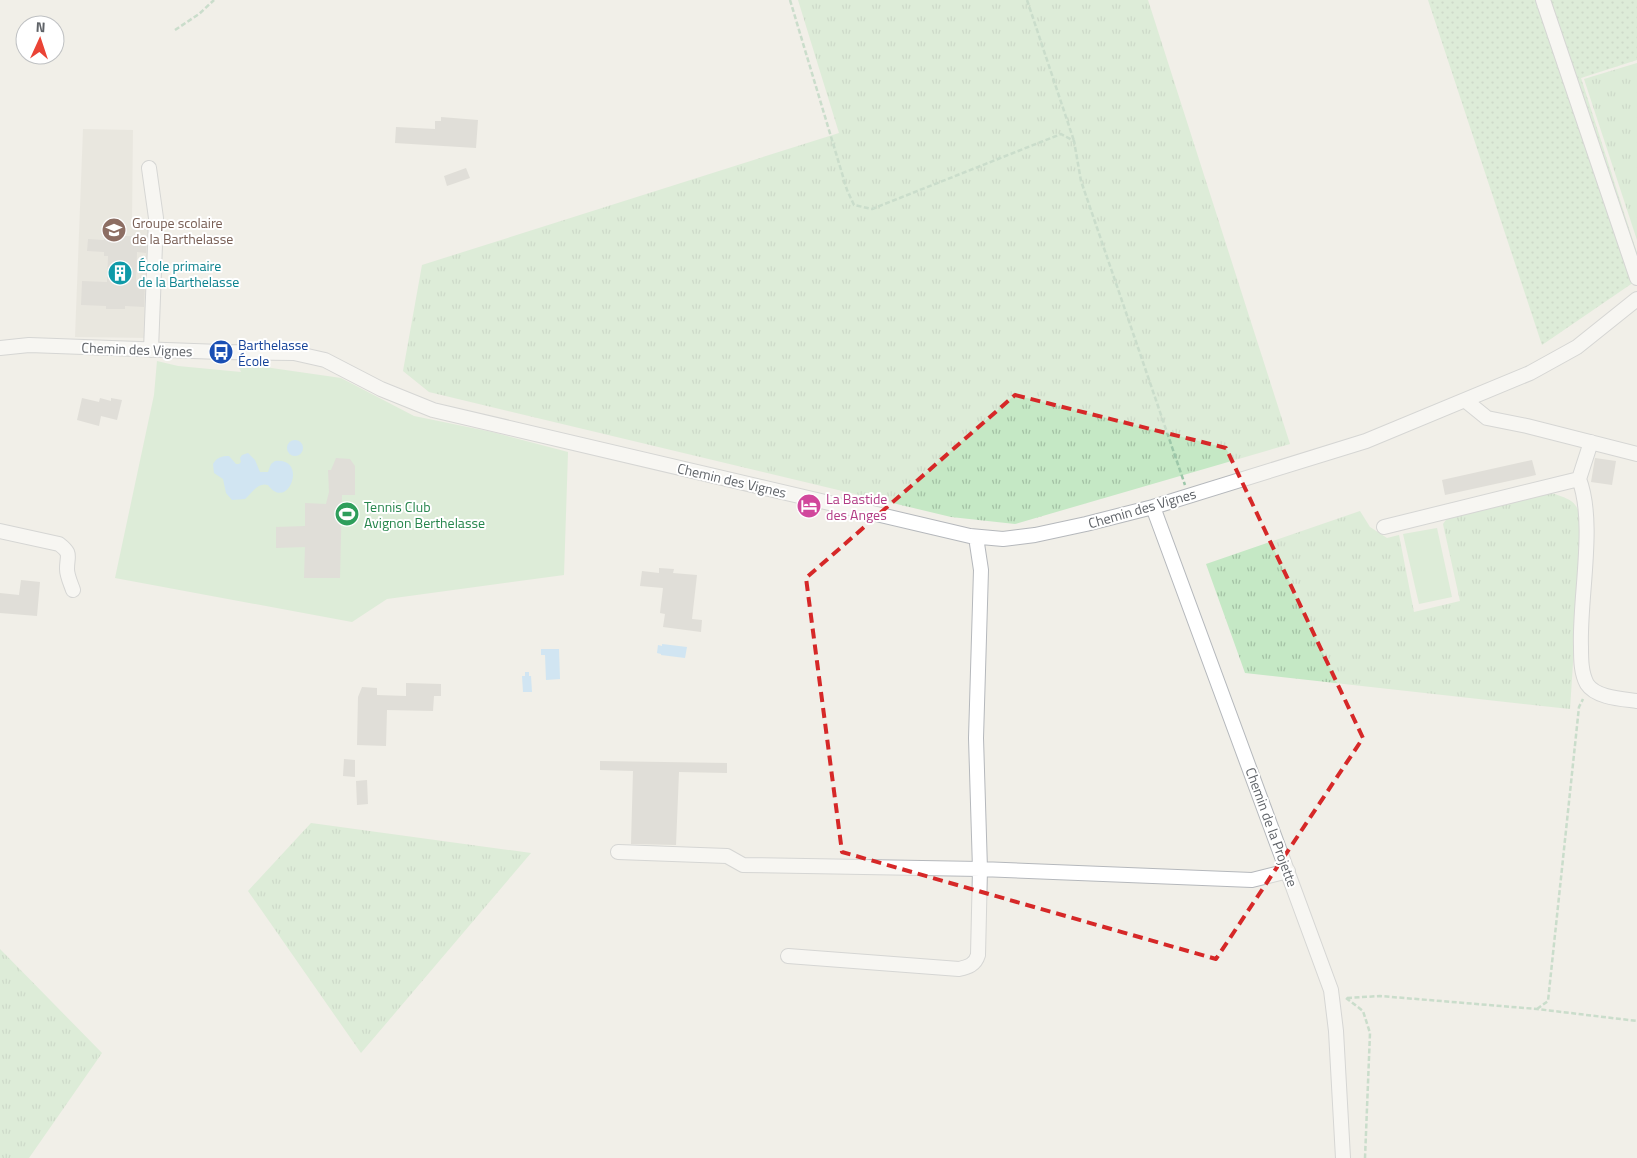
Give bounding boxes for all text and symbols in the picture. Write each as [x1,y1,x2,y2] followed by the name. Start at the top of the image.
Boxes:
[15,15,65,65] north arrow
[35,16,46,37] text: N
[132,212,233,249] place label: Groupe scolaire de la Barthelasse
[101,217,127,243] school or university icon: Groupe scolaire de la Barthelasse
[138,255,239,292] place label: École primaire de la Barthelasse
[107,260,133,286] building icon: École primaire de la Barthelasse
[238,334,308,371] place label: Barthelasse École
[81,337,193,361] street label: Chemin des Vignes
[208,339,234,365] bus stop icon: Barthelasse École
[675,457,789,503] street label: Chemin des Vignes
[1086,483,1198,533] street label: Chemin des Vignes
[826,488,887,525] place label: La Bastide des Anges
[796,493,822,519] hotel icon: La Bastide des Anges
[364,496,485,533] place label: Tennis Club Avignon Berthelasse
[334,501,360,527] sports icon: Tennis Club Avignon Berthelasse
[1241,764,1303,890] street label: Chemin de la Projette

